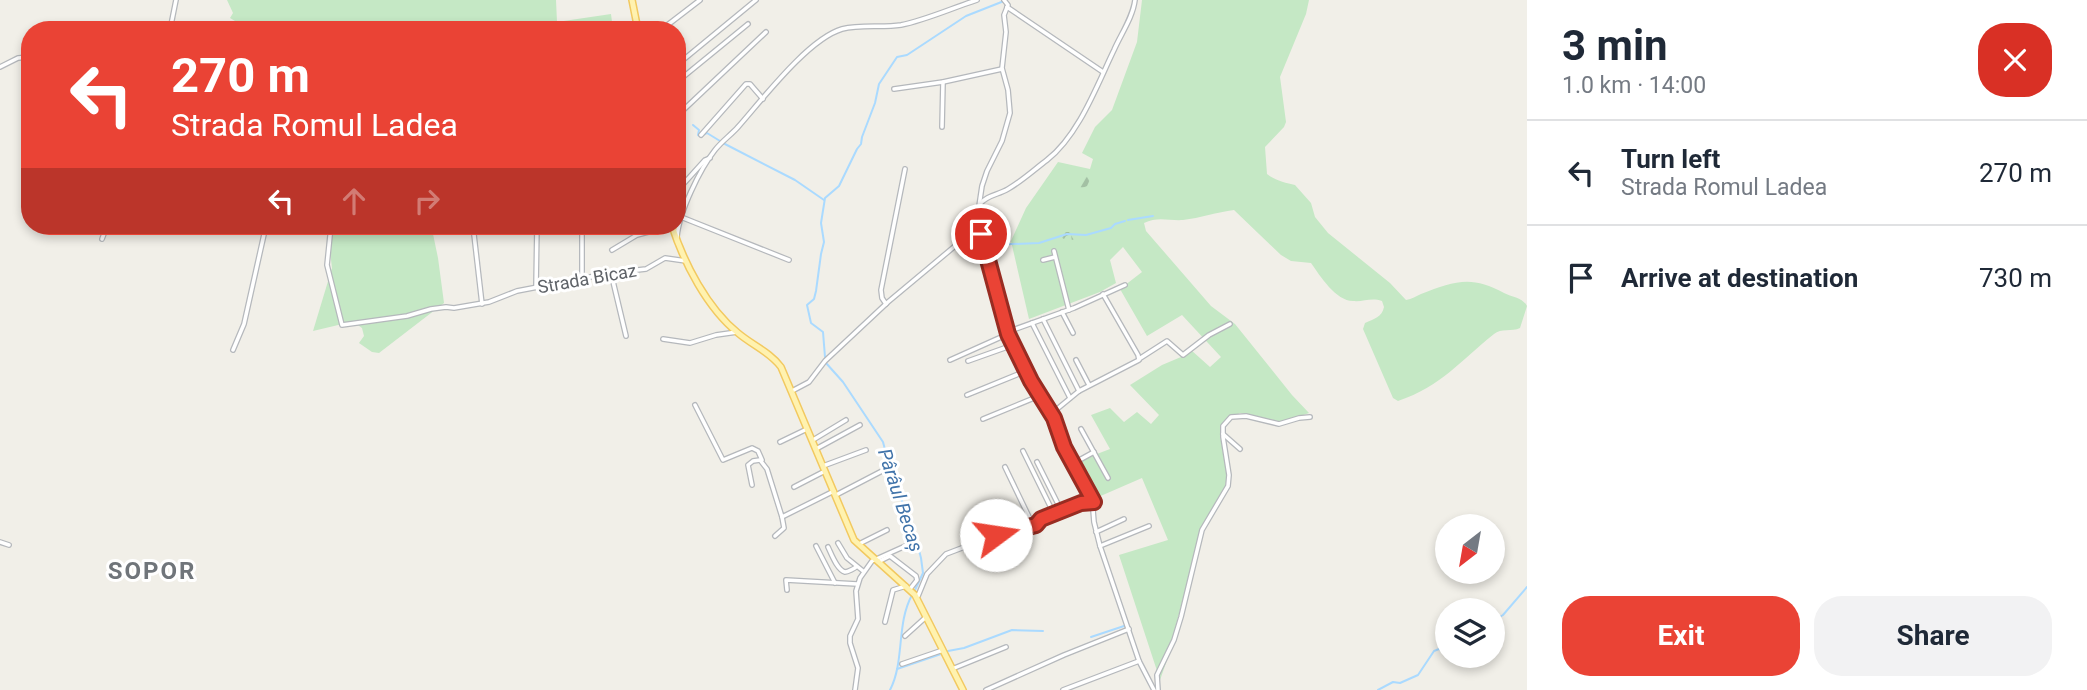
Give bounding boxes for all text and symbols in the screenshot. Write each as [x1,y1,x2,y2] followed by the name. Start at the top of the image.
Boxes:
[1562,21,1668,70] text: 3 min
[1978,23,2052,97] button: close
[171,47,310,104] text: 270 m
[56,49,147,140] icon: left
[1562,72,1706,99] text: 1.0 km · 14:00
[171,106,458,144] text: Strada Romul Ladea
[1621,144,1720,174] text: Turn left
[1562,154,1600,192] icon: left
[1979,158,2052,188] text: 270 m
[1621,174,1827,201] text: Strada Romul Ladea
[262,182,300,220] icon: left
[335,182,373,220] icon: ahead
[408,182,446,220] icon: right
[951,204,1011,264] pin
[962,215,1000,253] icon: arrive
[536,259,638,298] street label: Strada Bicaz
[1562,259,1600,297] icon: arrive
[1621,263,1858,293] text: Arrive at destination
[1979,263,2052,293] text: 730 m
[873,446,928,555] water label: Pârâul Becaș
[959,498,1033,572] position arrow
[1435,514,1505,584] north arrow
[1435,514,1505,668] map controls
[108,557,196,585] district label: SOPOR
[1562,596,1800,676] button: Exit
[1814,596,2052,676] button: Share
[1435,598,1505,668] button: layers

